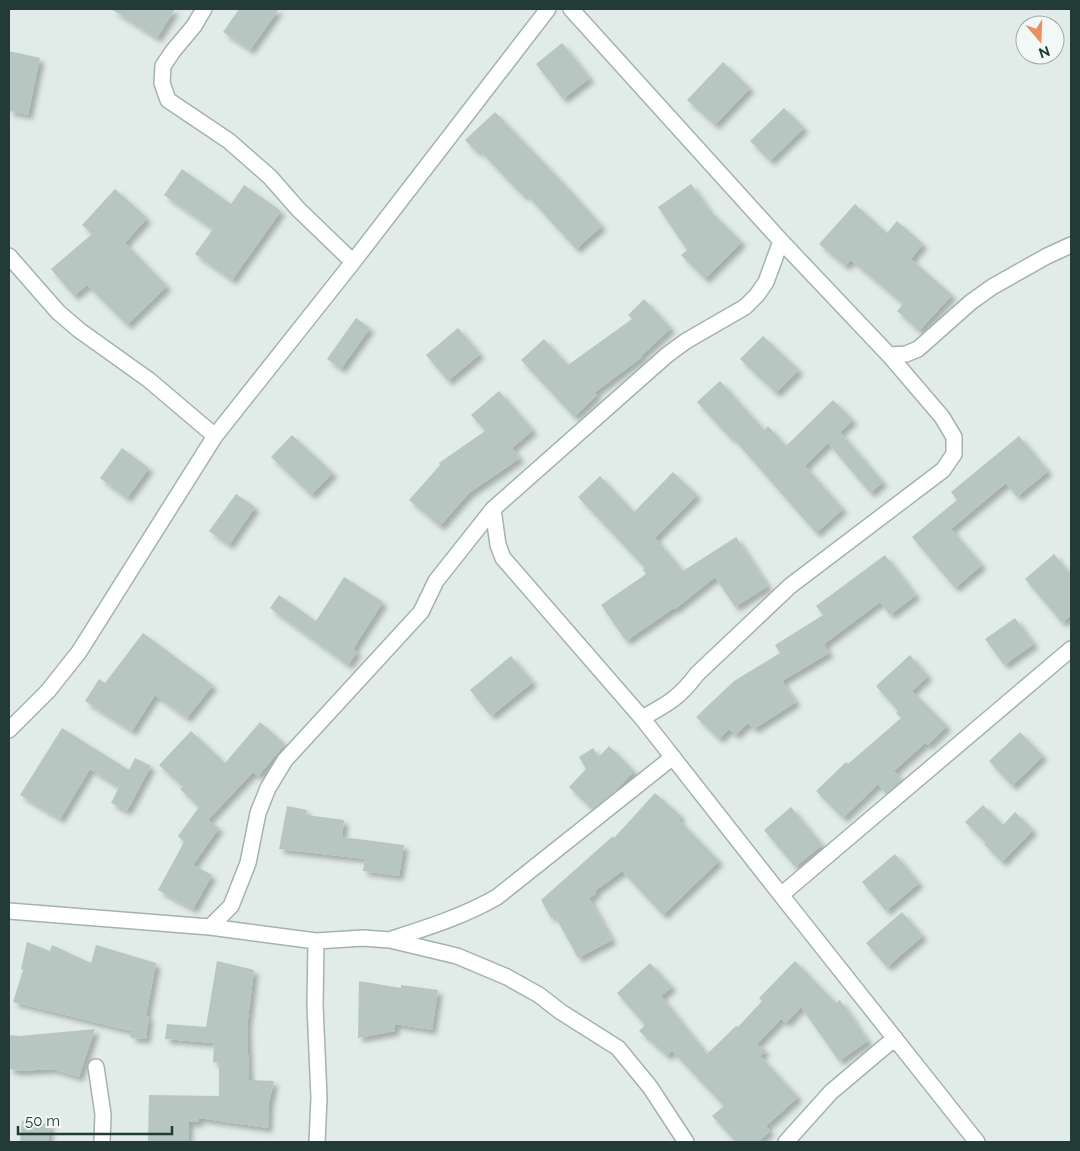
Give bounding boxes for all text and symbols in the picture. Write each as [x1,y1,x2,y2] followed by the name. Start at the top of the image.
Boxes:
[1015,15,1065,65] north arrow
[1037,43,1052,62] text: N
[18,1104,171,1136] scale bar
[25,1112,60,1130] text: 50 m

